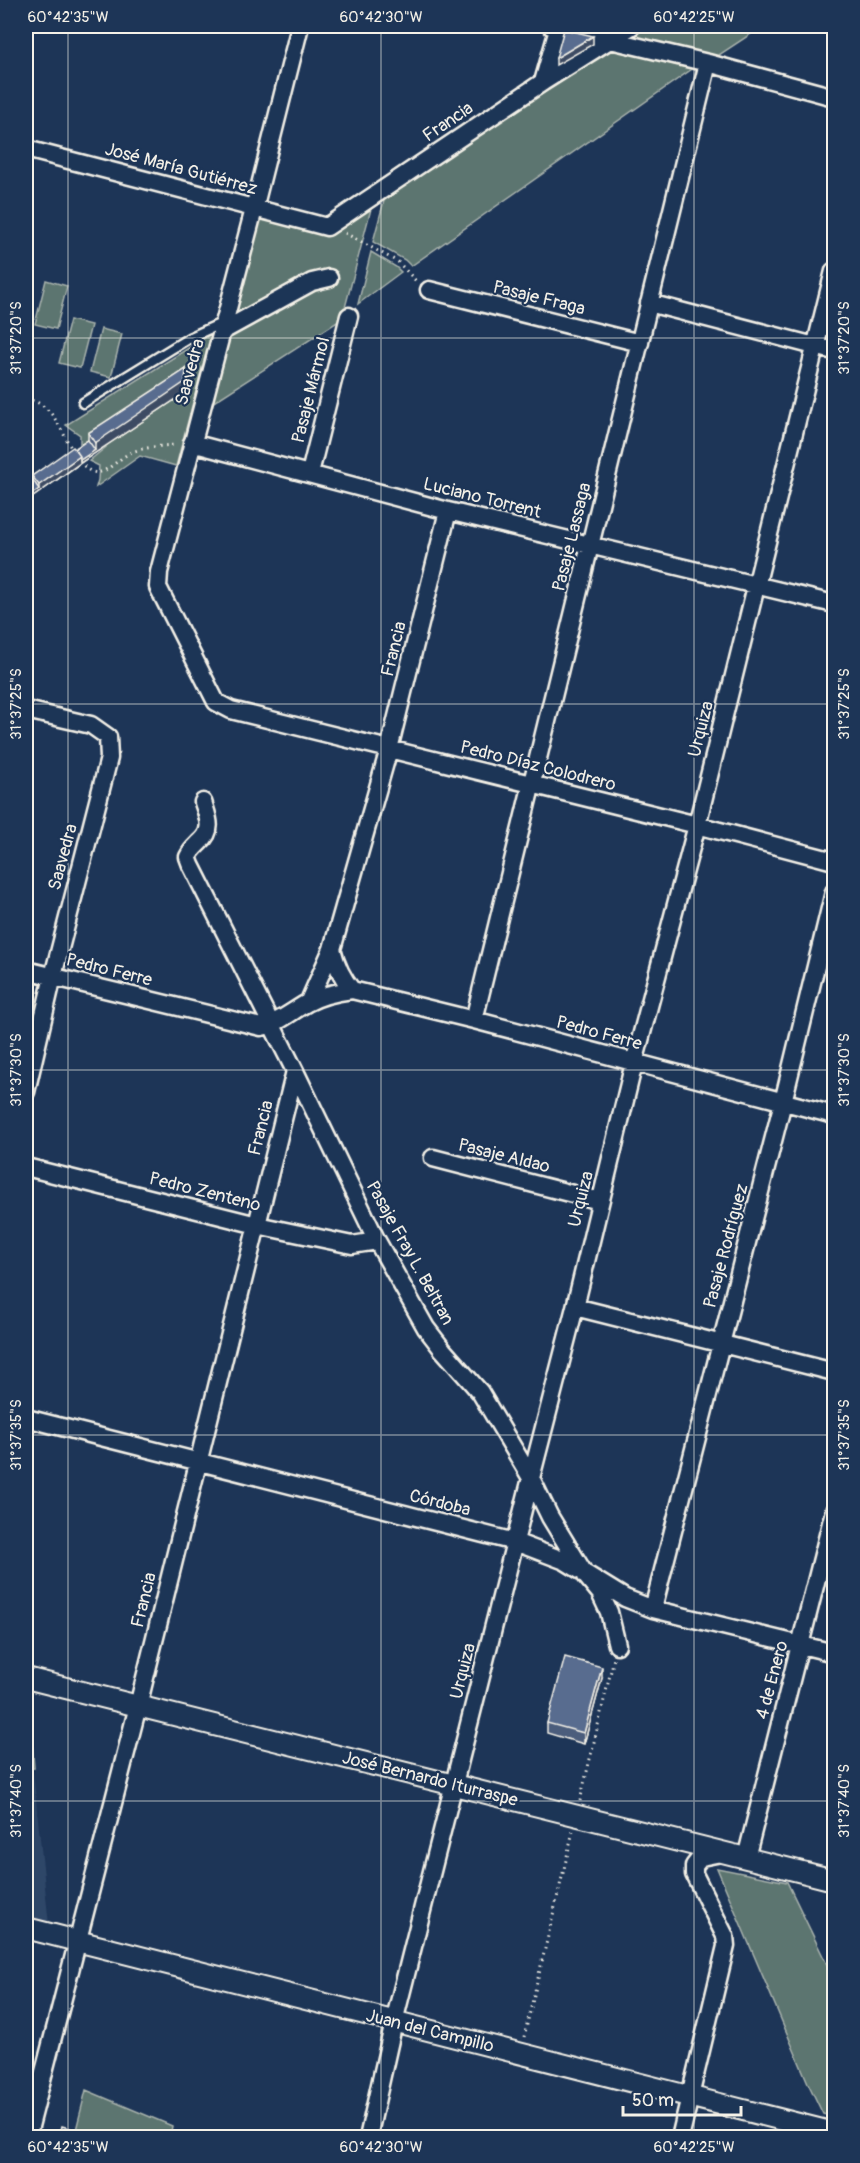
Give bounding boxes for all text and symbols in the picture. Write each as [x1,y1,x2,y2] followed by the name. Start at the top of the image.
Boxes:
[27,8,109,27] text: 60°42'35"W
[339,8,423,27] text: 60°42'30"W
[653,8,735,27] text: 60°42'25"W
[418,97,478,147] street label: Francia
[102,138,260,200] street label: José María Gutiérrez
[491,275,587,321] street label: Pasaje Fraga
[7,301,26,375] text: 31°37'20"S
[835,301,854,375] text: 31°37'20"S
[287,335,335,445] street label: Pasaje Mármol
[170,336,210,408] street label: Saavedra
[421,472,544,524] street label: Luciano Torrent
[547,480,597,594] street label: Pasaje Lassaga
[376,619,412,679] street label: Francia
[7,668,26,740] text: 31°37'25"S
[835,668,854,740] text: 31°37'25"S
[683,699,719,759] street label: Urquiza
[458,736,618,797] street label: Pedro Díaz Colodrero
[43,821,83,893] street label: Saavedra
[64,948,154,992] street label: Pedro Ferre
[554,1011,644,1056] street label: Pedro Ferre
[7,1033,26,1107] text: 31°37'30"S
[835,1033,854,1107] text: 31°37'30"S
[243,1098,279,1158] street label: Francia
[456,1134,553,1179] street label: Pasaje Aldao
[147,1167,263,1217] street label: Pedro Zenteno
[563,1169,599,1229] street label: Urquiza
[361,1177,459,1329] street label: Pasaje Fray L. Beltran
[698,1181,754,1311] street label: Pasaje Rodríguez
[7,1399,26,1471] text: 31°37'35"S
[835,1399,854,1471] text: 31°37'35"S
[407,1484,473,1522] street label: Córdoba
[126,1570,162,1630] street label: Francia
[751,1638,794,1722] street label: 4 de Enero
[445,1641,481,1701] street label: Urquiza
[340,1746,520,1812] street label: José Bernardo Iturraspe
[7,1764,26,1838] text: 31°37'40"S
[835,1764,854,1838] text: 31°37'40"S
[364,2004,497,2058] street label: Juan del Campillo
[623,2079,742,2117] scale bar
[632,2089,674,2112] text: 50 m
[27,2138,109,2157] text: 60°42'35"W
[339,2138,423,2157] text: 60°42'30"W
[653,2138,735,2157] text: 60°42'25"W

